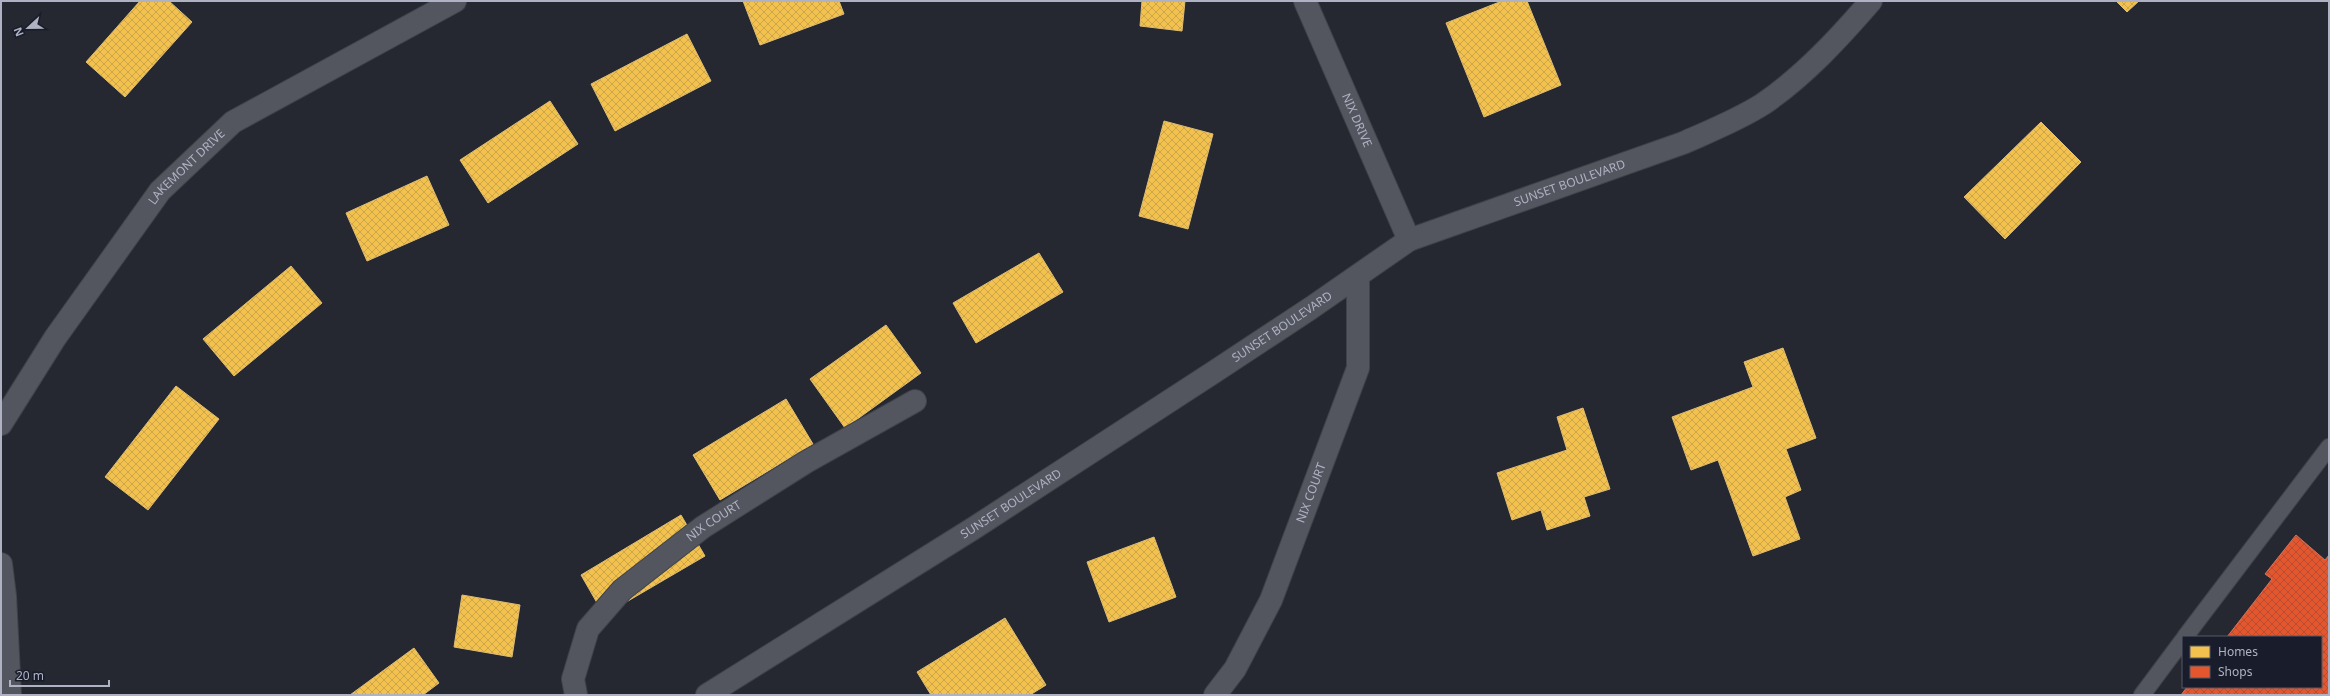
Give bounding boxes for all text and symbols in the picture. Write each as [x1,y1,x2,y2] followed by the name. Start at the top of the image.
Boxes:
[8,8,48,48] north arrow
[10,25,27,39] text: N
[1338,90,1377,150] street label: NIX DRIVE
[144,125,228,208] street label: LAKEMONT DRIVE
[1511,155,1628,210] street label: SUNSET BOULEVARD
[1228,287,1336,366] street label: SUNSET BOULEVARD
[1292,460,1330,525] street label: NIX COURT
[957,464,1065,542] street label: SUNSET BOULEVARD
[682,496,744,545] street label: NIX COURT
[2182,636,2322,688] legend
[2218,643,2258,660] text: Homes
[10,662,109,688] scale bar
[2218,663,2253,680] text: Shops
[16,667,44,684] text: 20 m

